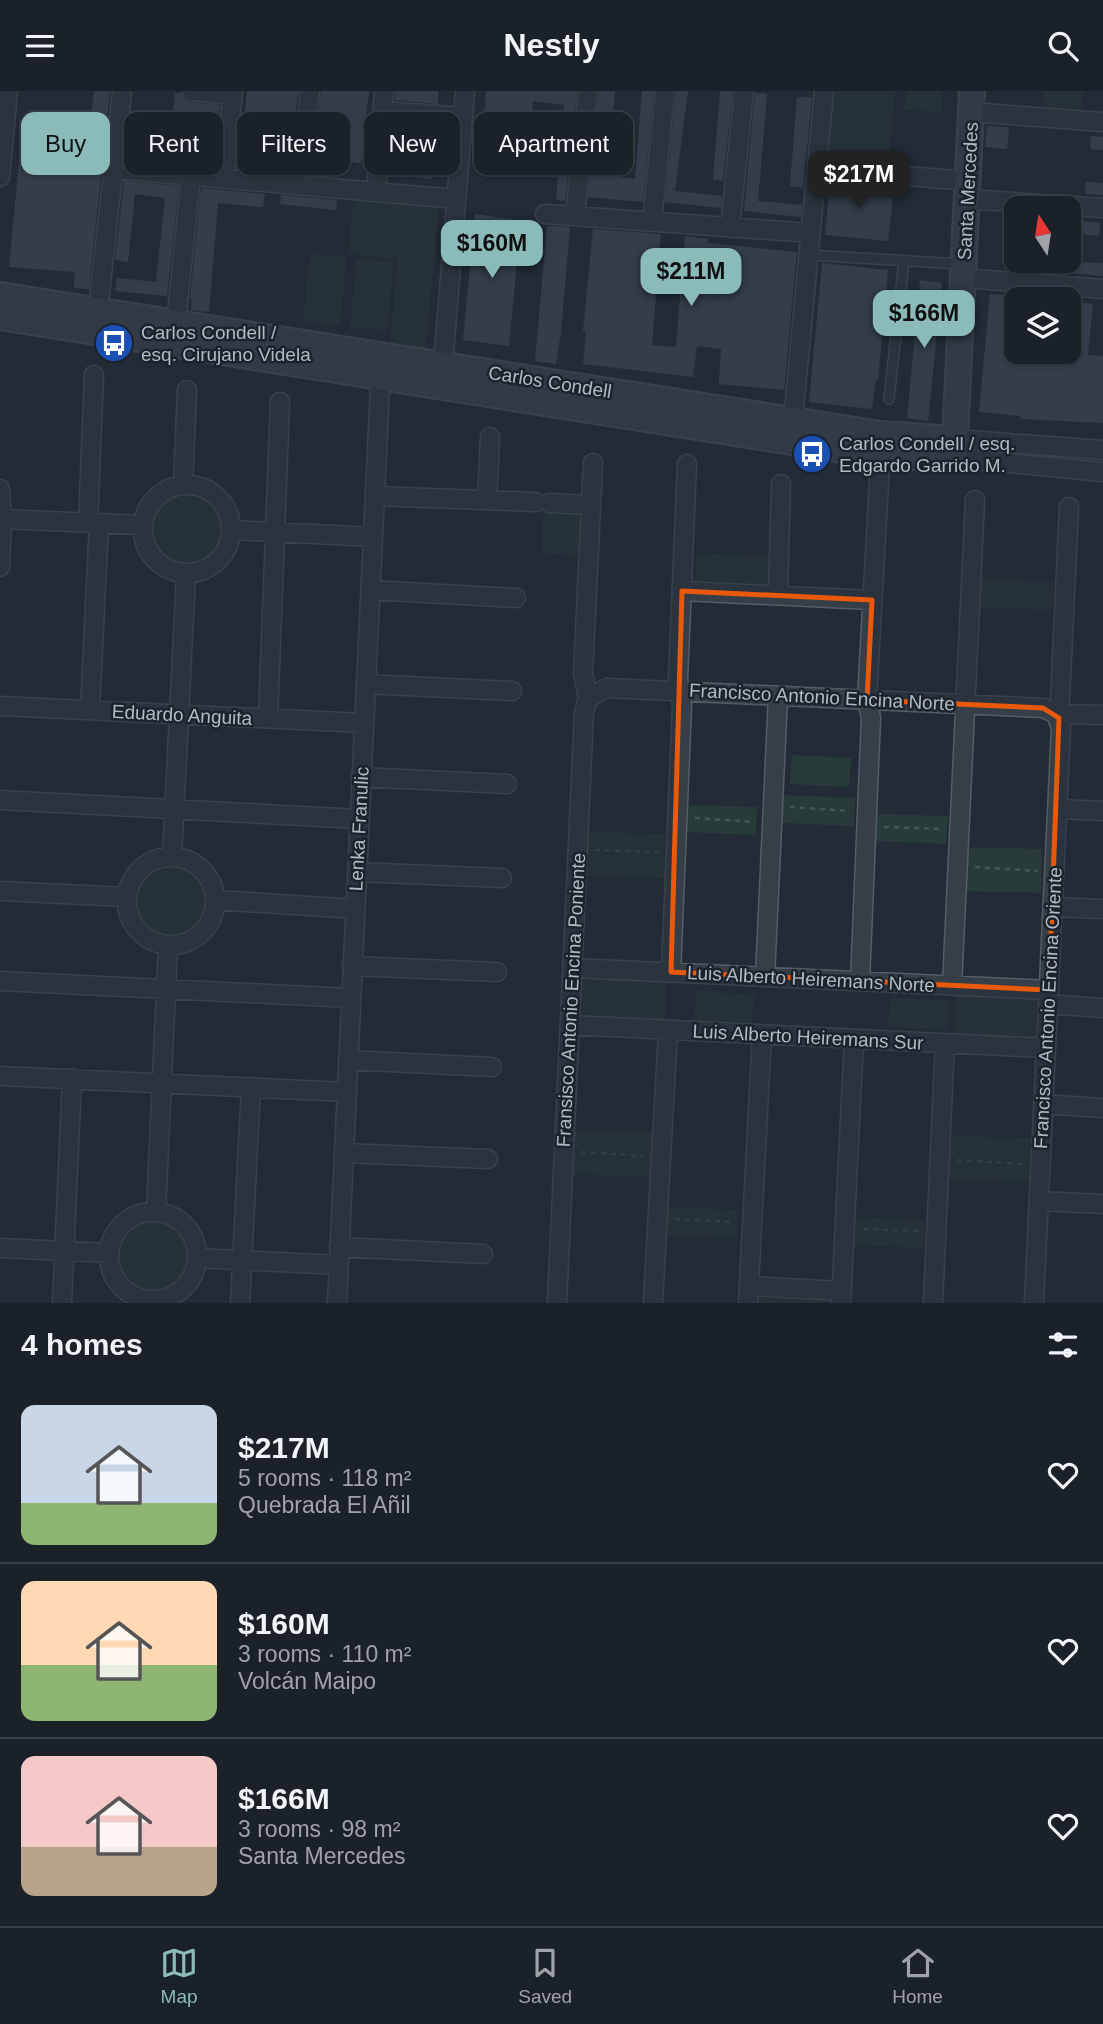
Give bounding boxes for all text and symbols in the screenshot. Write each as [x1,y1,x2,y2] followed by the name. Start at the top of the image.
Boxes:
[21,27,59,65] icon: menu
[503,27,600,63] text: Nestly
[1044,27,1082,65] icon: search
[21,112,110,175] chip: Buy
[124,112,223,175] chip: Rent
[237,112,350,175] chip: Filters
[364,112,460,175] chip: New
[474,112,633,175] chip: Apartment
[954,121,982,261] street label: Santa Mercedes
[810,151,908,211] pin: $217M
[824,161,894,187] text: $217M
[1004,196,1082,273] north arrow
[1004,196,1081,364] map controls
[443,221,541,280] pin: $160M
[457,230,527,256] text: $160M
[642,249,740,308] pin: $211M
[656,258,726,284] text: $211M
[1004,287,1081,364] button: layers
[875,291,973,350] pin: $166M
[889,300,959,326] text: $166M
[93,322,135,364] bus stop icon: Carlos Condell / esq. Cirujano Videla
[141,322,311,365] place label: Carlos Condell / esq. Cirujano Videla
[487,362,613,402] street label: Carlos Condell
[791,433,833,475] bus stop icon: Carlos Condell / esq. Edgardo Garrido M.
[839,433,1015,476] place label: Carlos Condell / esq. Edgardo Garrido M.
[689,680,955,714] street label: Francisco Antonio Encina Norte
[111,701,253,729] street label: Eduardo Anguita
[345,766,373,892] street label: Lenka Franulic
[553,852,589,1148] street label: Fransisco Antonio Encina Poniente
[1030,867,1066,1149] street label: Francisco Antonio Encina Oriente
[687,962,935,996] street label: Luis Alberto Heiremans Norte
[692,1020,925,1054] street label: Luis Alberto Heiremans Sur
[1044,1326,1082,1364] icon: filters
[21,1328,143,1361] text: 4 homes
[238,1431,330,1464] text: $217M
[77,1433,161,1517] icon: home
[1044,1456,1082,1494] icon: heart
[238,1465,411,1491] text: 5 rooms · 118 m²
[238,1492,411,1518] text: Quebrada El Añil
[238,1607,330,1640] text: $160M
[77,1609,161,1693] icon: home
[1044,1632,1082,1670] icon: heart
[238,1641,411,1667] text: 3 rooms · 110 m²
[238,1668,376,1694] text: Volcán Maipo
[238,1782,330,1815] text: $166M
[77,1784,161,1868] icon: home
[1044,1807,1082,1845] icon: heart
[238,1816,400,1842] text: 3 rooms · 98 m²
[238,1843,405,1869] text: Santa Mercedes
[160,1944,198,2008] tab: Map
[518,1944,572,2008] tab: Saved
[892,1944,943,2008] tab: Home

